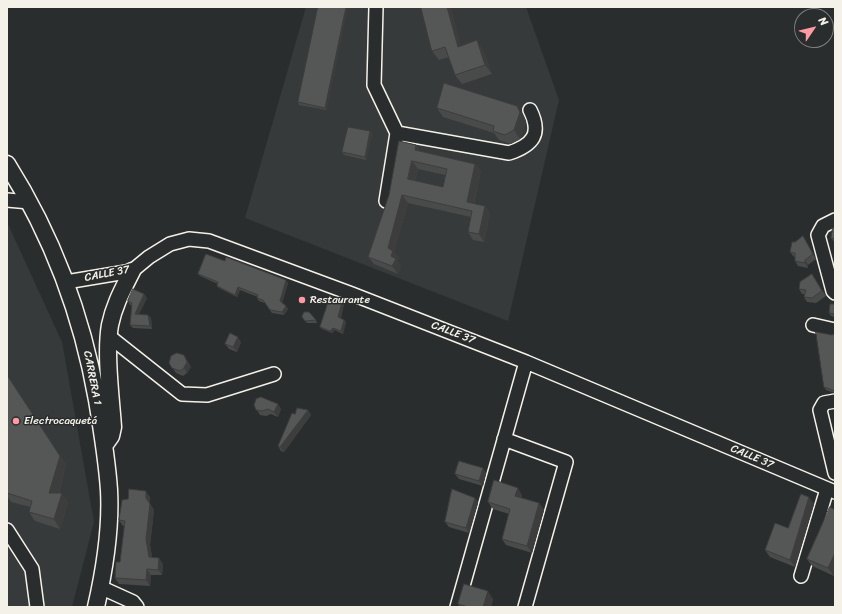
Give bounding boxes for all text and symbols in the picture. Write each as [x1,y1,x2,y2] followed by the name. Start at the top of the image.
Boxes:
[794,8,834,48] north arrow
[813,13,833,30] text: N
[83,263,131,285] street label: CALLE 37
[310,293,370,307] place label: Restaurante
[297,295,307,305] marker: Restaurante
[429,319,477,347] street label: CALLE 37
[80,350,104,406] street label: CARRERA 1
[24,414,97,428] place label: Electrocaquetá
[11,416,21,426] marker: Electrocaquetá
[728,442,776,472] street label: CALLE 37

